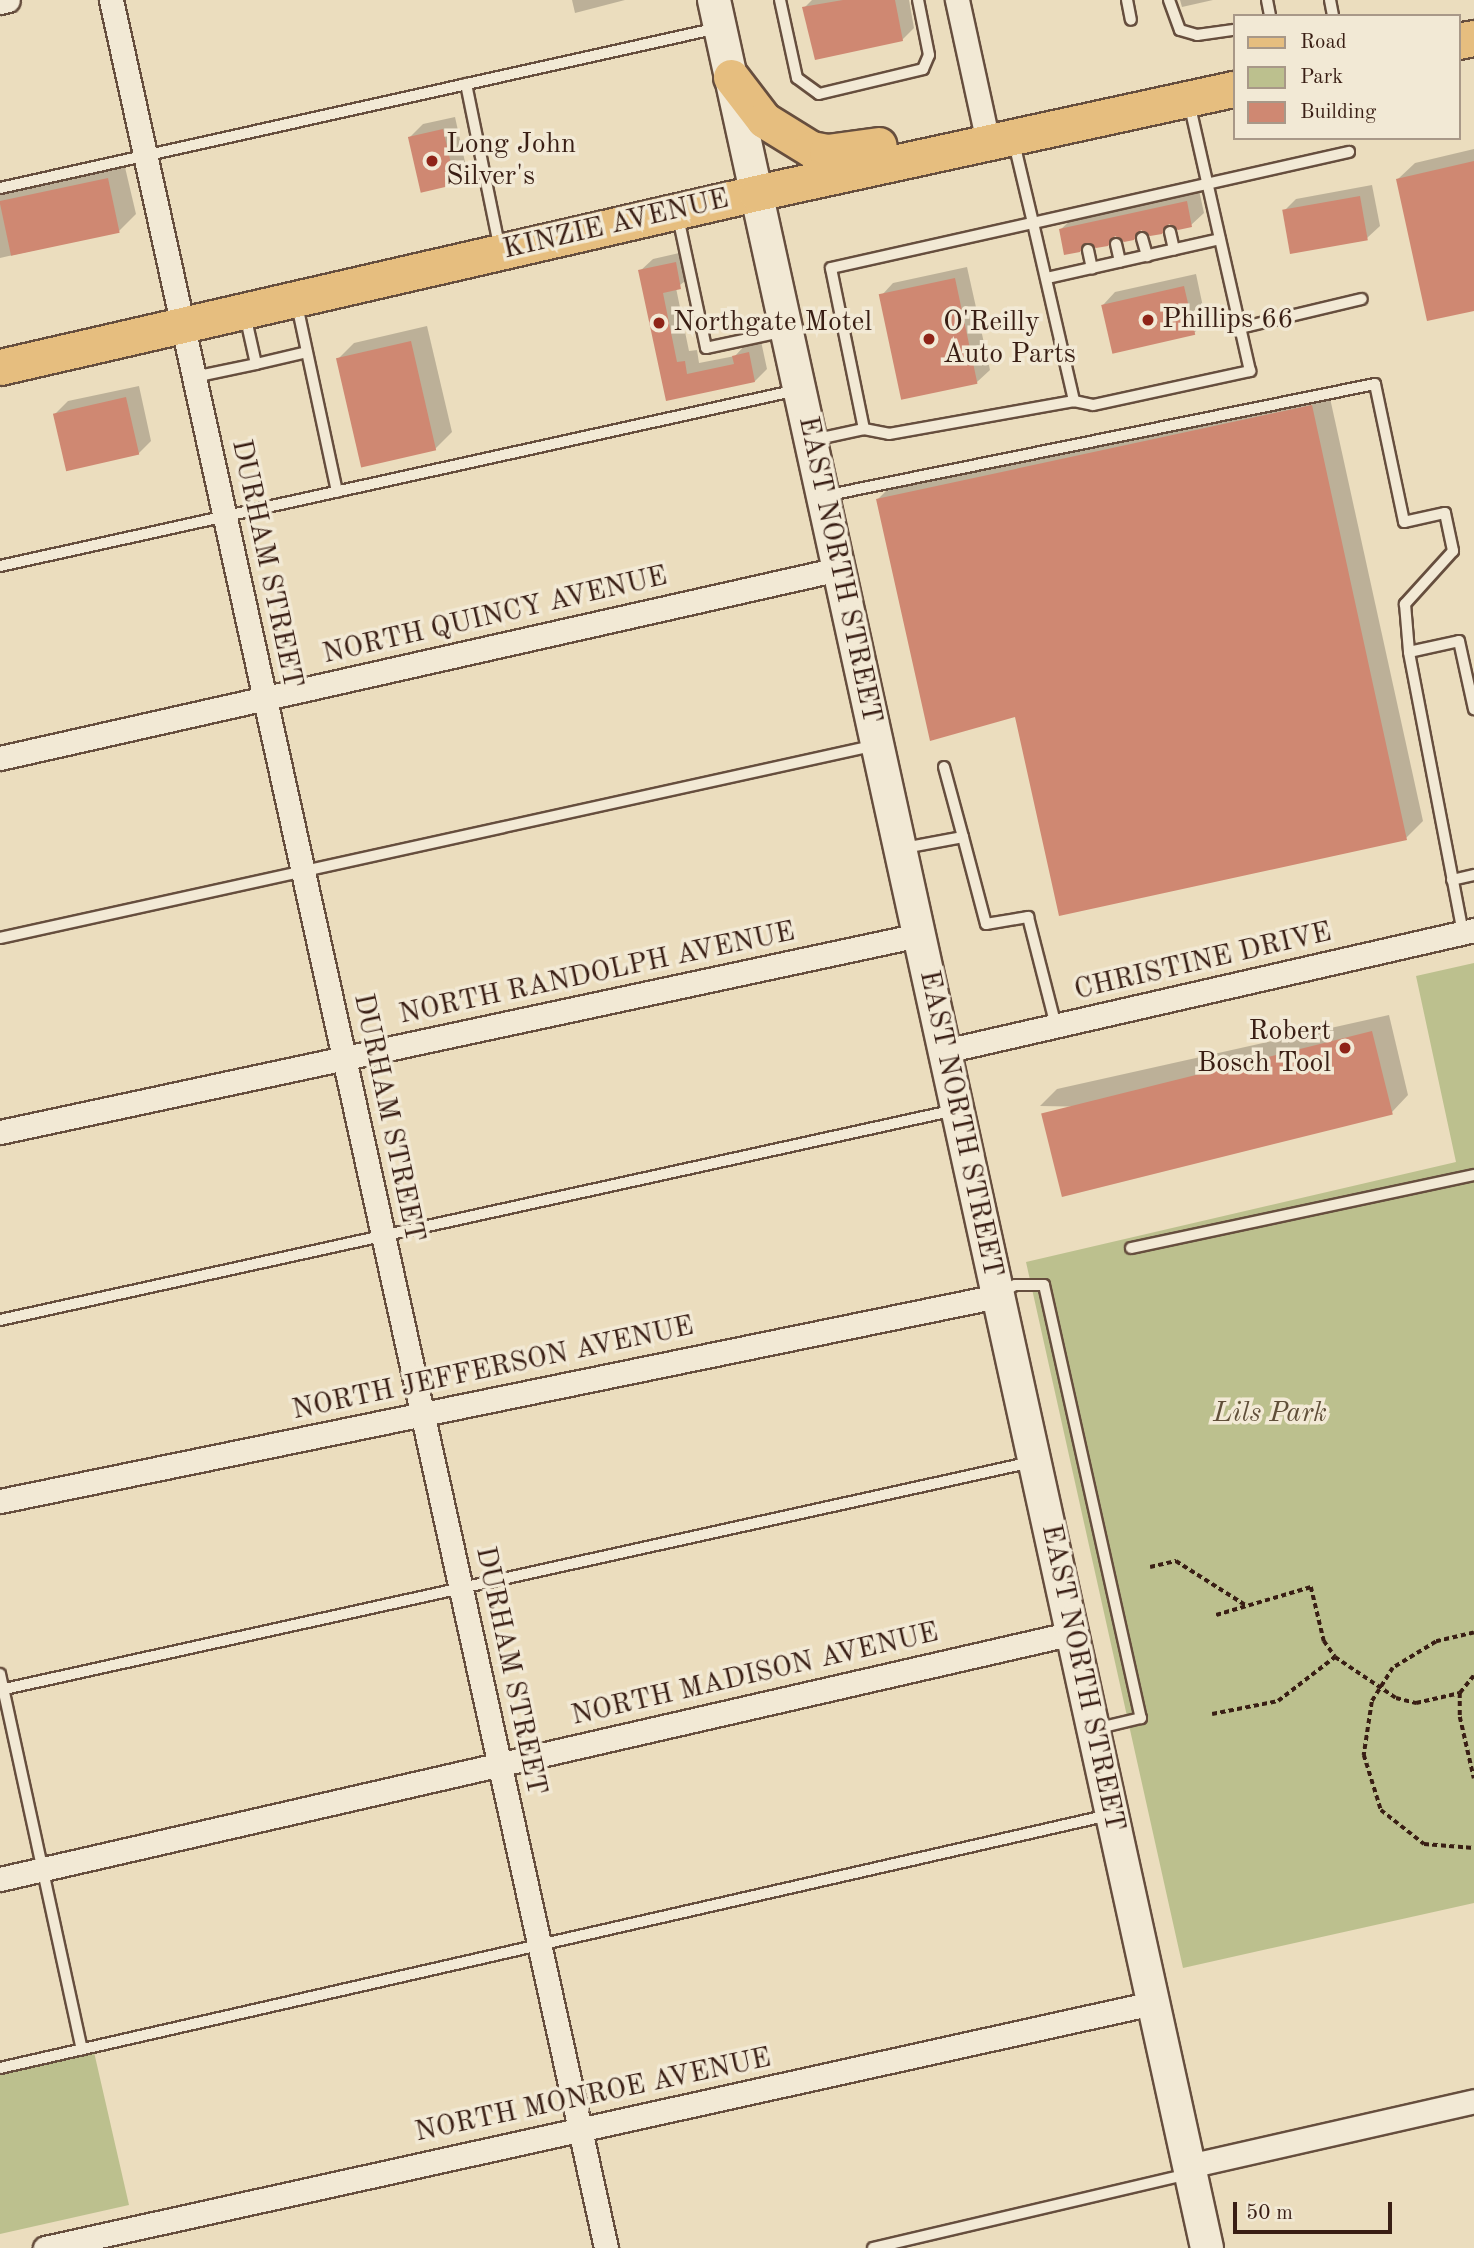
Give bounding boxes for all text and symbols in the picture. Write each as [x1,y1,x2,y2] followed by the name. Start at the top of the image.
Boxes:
[1232,14,1460,140] legend
[1300,32,1347,53] text: Road
[1300,67,1343,88] text: Park
[1300,102,1376,123] text: Building
[446,128,576,194] place label: Long John Silver's
[424,153,440,169] marker: Long John Silver's
[500,183,732,267] street label: KINZIE AVENUE
[1162,303,1293,337] place label: Phillips 66
[673,306,872,340] place label: Northgate Motel
[943,306,1076,372] place label: O'Reilly Auto Parts
[1140,312,1156,328] marker: Phillips 66
[651,315,667,331] marker: Northgate Motel
[921,331,937,347] marker: O'Reilly Auto Parts
[790,413,888,727] street label: EAST NORTH STREET
[223,437,309,691] street label: DURHAM STREET
[319,560,671,672] street label: NORTH QUINCY AVENUE
[396,916,798,1032] street label: NORTH RANDOLPH AVENUE
[1071,916,1335,1008] street label: CHRISTINE DRIVE
[911,967,1009,1281] street label: EAST NORTH STREET
[345,991,431,1245] street label: DURHAM STREET
[1197,1015,1331,1081] place label: Robert Bosch Tool
[1337,1040,1353,1056] marker: Robert Bosch Tool
[289,1310,697,1428] street label: NORTH JEFFERSON AVENUE
[1213,1397,1327,1431] park label: Lils Park
[1033,1521,1131,1835] street label: EAST NORTH STREET
[467,1544,553,1798] street label: DURHAM STREET
[568,1616,942,1734] street label: NORTH MADISON AVENUE
[412,2042,774,2150] street label: NORTH MONROE AVENUE
[1236,2188,1395,2232] scale bar
[1246,2203,1293,2224] text: 50 m

